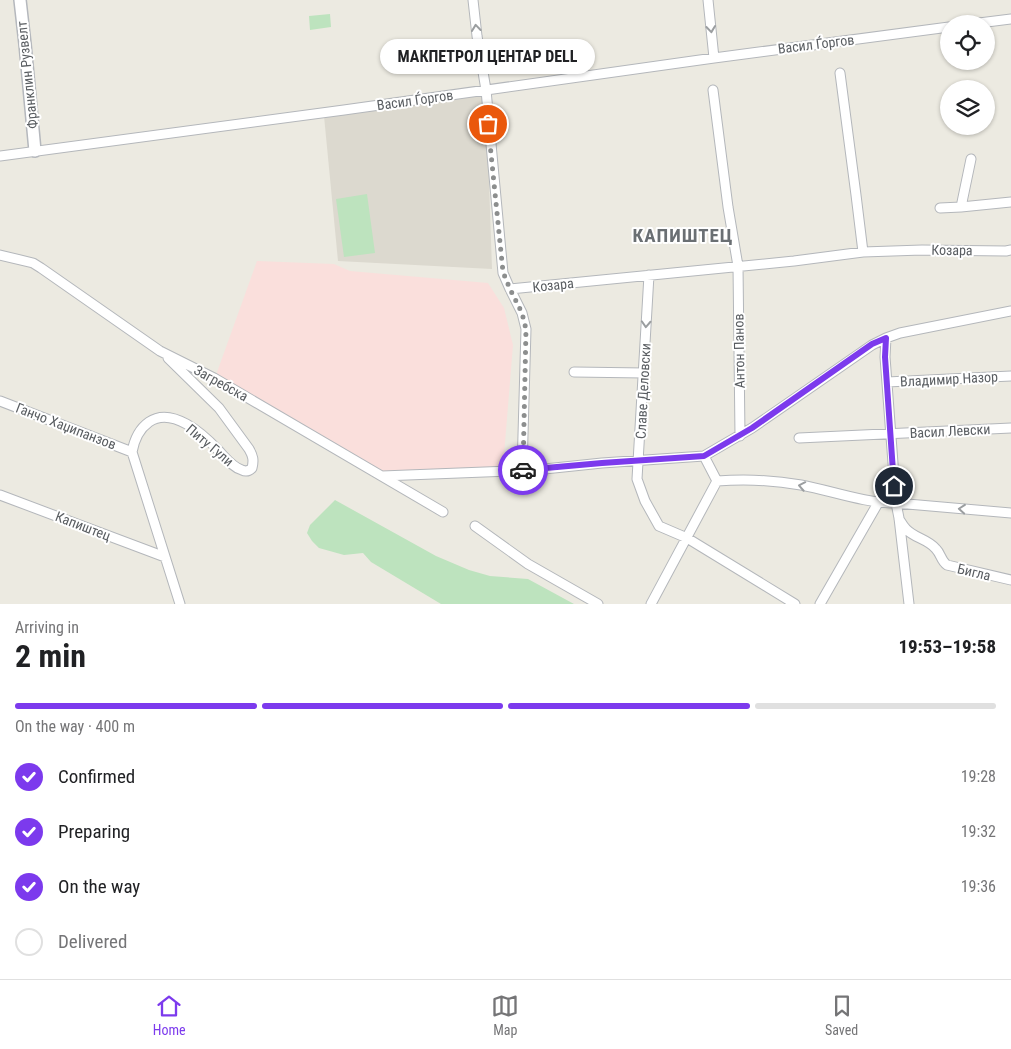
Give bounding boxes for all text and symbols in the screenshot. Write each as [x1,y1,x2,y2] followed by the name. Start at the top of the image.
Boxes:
[940,15,995,135] map controls
[940,15,995,70] button: locate
[13,20,41,130] street label: Франклин Рузвелт
[471,24,482,32] one-way arrow
[705,25,716,33] one-way arrow
[777,30,855,57] street label: Васил Ѓоргов
[380,39,596,74] callout: МАКПЕТРОЛ ЦЕНТАР DELL
[398,47,577,66] text: МАКПЕТРОЛ ЦЕНТАР DELL
[940,80,995,135] button: layers
[376,86,454,113] street label: Васил Ѓоргов
[467,103,509,145] pin
[474,110,502,138] icon: bag
[632,224,734,247] district label: КАПИШТЕЦ
[931,242,973,258] street label: Козара
[532,275,574,295] street label: Козара
[730,313,748,389] street label: Антон Панов
[641,320,652,328] one-way arrow
[632,343,654,439] street label: Славе Деловски
[191,362,251,404] street label: Загребска
[900,368,998,390] street label: Владимир Назор
[14,400,118,452] street label: Ганчо Хаџипанзов
[183,421,237,469] street label: Питу Гули
[909,421,991,441] street label: Васил Левски
[498,445,548,495] courier
[509,456,537,484] icon: car
[873,465,915,507] pin
[880,472,908,500] icon: home
[798,481,807,491] one-way arrow
[958,504,966,515] one-way arrow
[53,508,113,544] street label: Капиштец
[956,560,992,584] street label: Бигла
[15,618,79,637] text: Arriving in
[898,635,996,658] text: 19:53–19:58
[15,637,86,675] text: 2 min
[15,717,135,736] text: On the way · 400 m
[15,763,43,791] icon: check
[58,765,135,788] text: Confirmed
[961,767,996,786] text: 19:28
[15,818,43,846] icon: check
[58,820,130,843] text: Preparing
[961,822,996,841] text: 19:32
[15,873,43,901] icon: check
[58,875,140,898] text: On the way
[961,877,996,896] text: 19:36
[58,930,127,953] text: Delivered
[153,992,186,1038] tab: Home
[491,992,519,1038] tab: Map
[825,992,858,1038] tab: Saved

